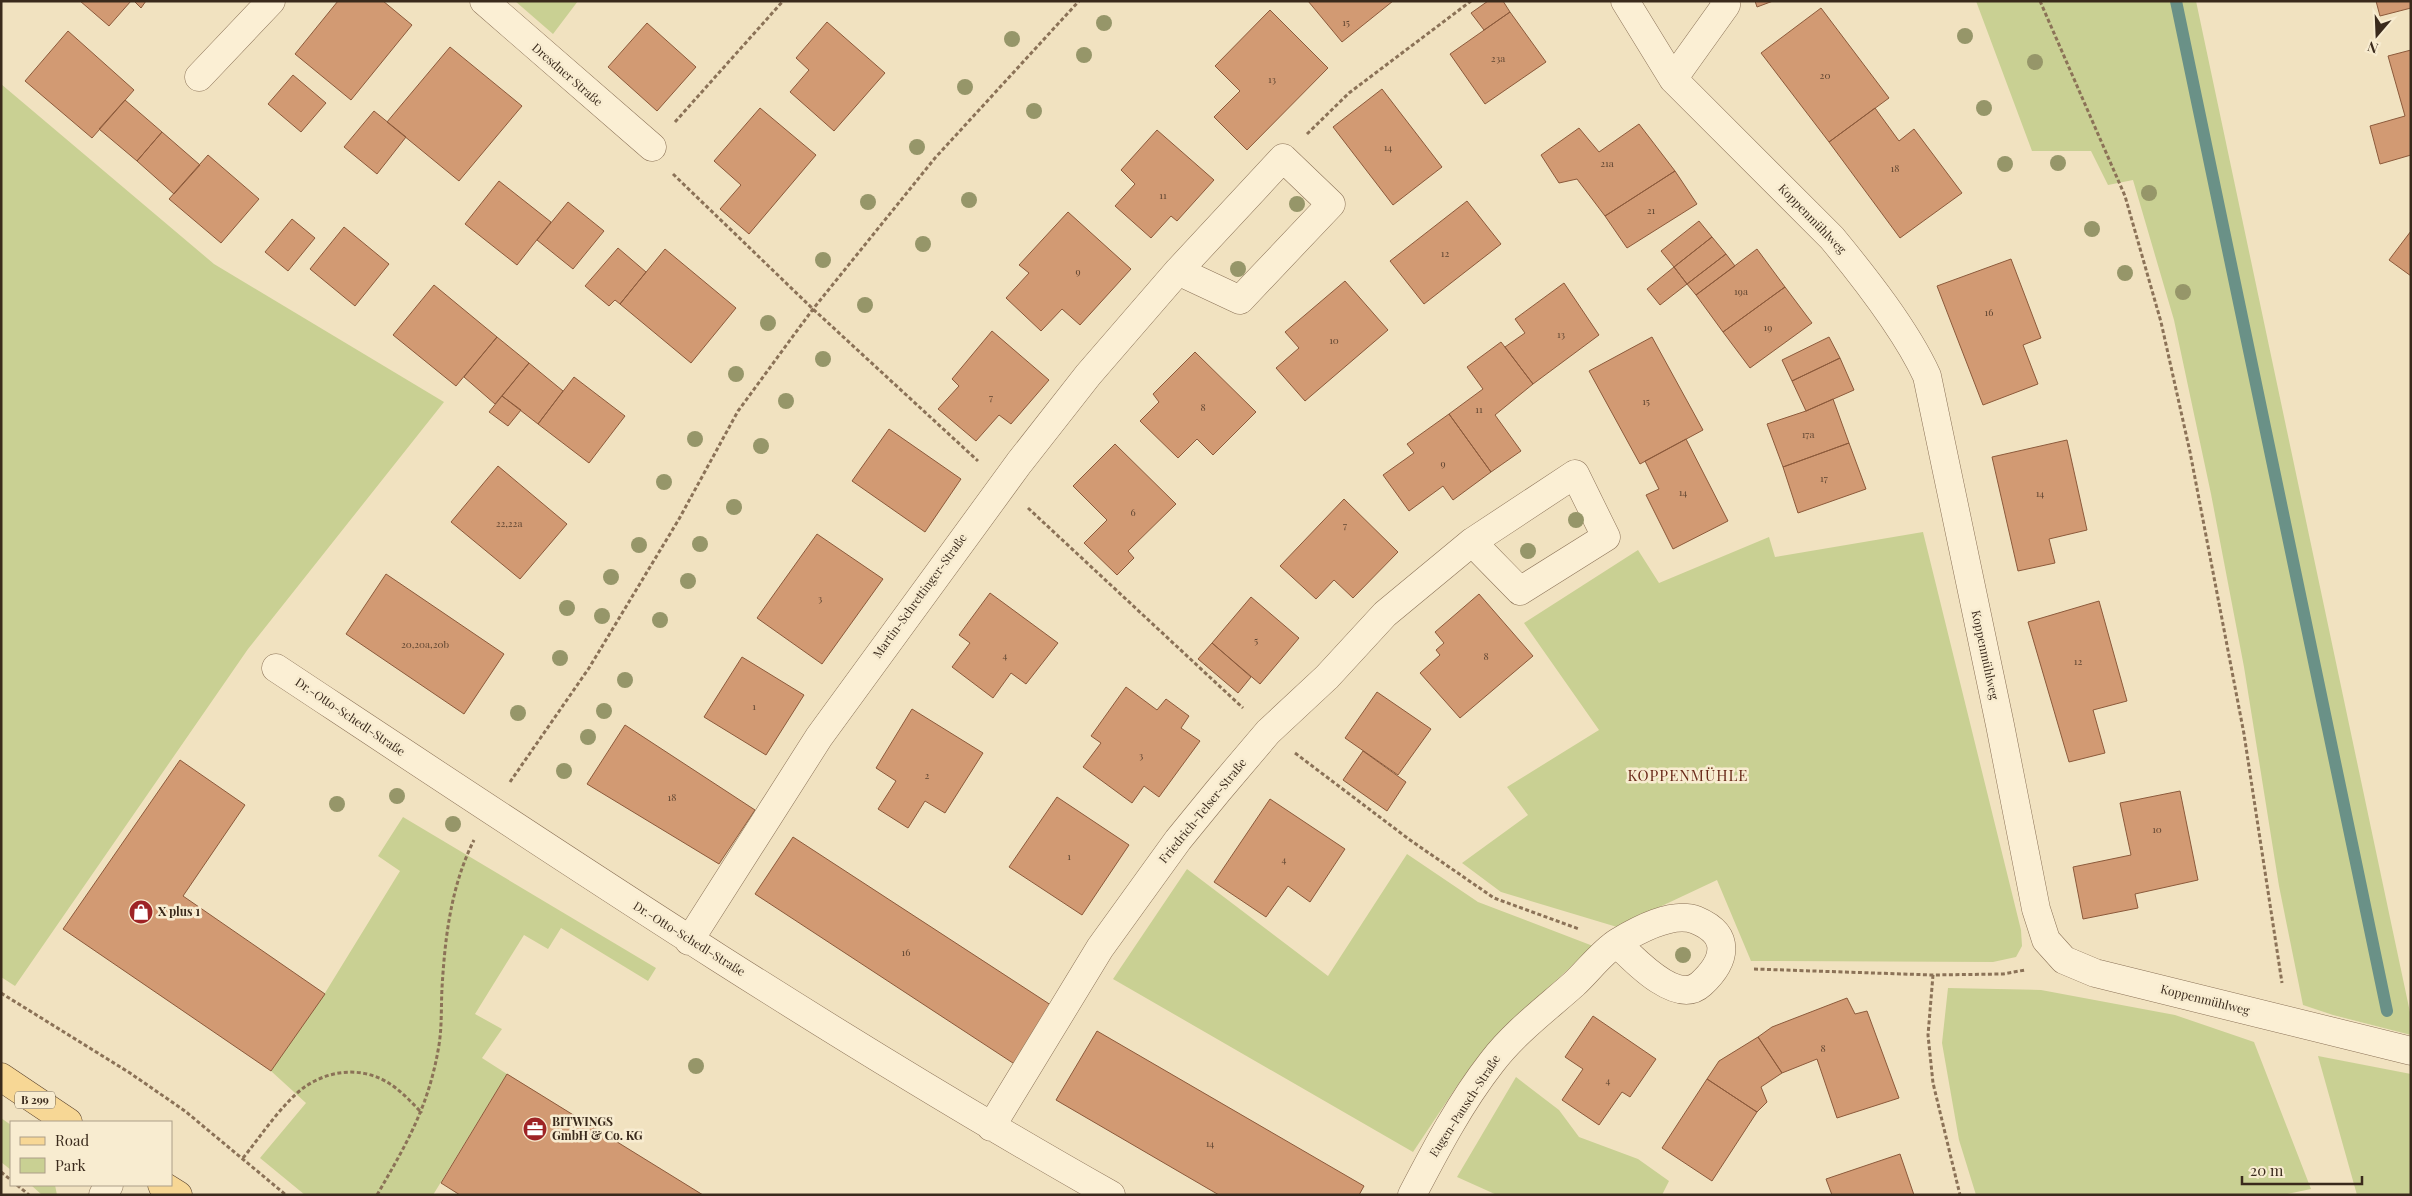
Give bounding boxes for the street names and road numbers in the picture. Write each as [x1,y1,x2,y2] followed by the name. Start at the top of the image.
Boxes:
[529,39,606,109] street label: Dresdner Straße
[1775,180,1851,257] street label: Koppenmühlweg
[869,530,970,661] street label: Martin-Schrettinger-Straße
[1969,608,2003,702] street label: Koppenmühlweg
[293,673,409,759] street label: Dr.-Otto-Schedl-Straße
[1155,755,1249,866] street label: Friedrich-Telser-Straße
[631,897,748,979] street label: Dr.-Otto-Schedl-Straße
[2159,980,2252,1018] street label: Koppenmühlweg
[1425,1051,1503,1160] street label: Eugen-Pausch-Straße
[15,1092,55,1108] road number: B 299

